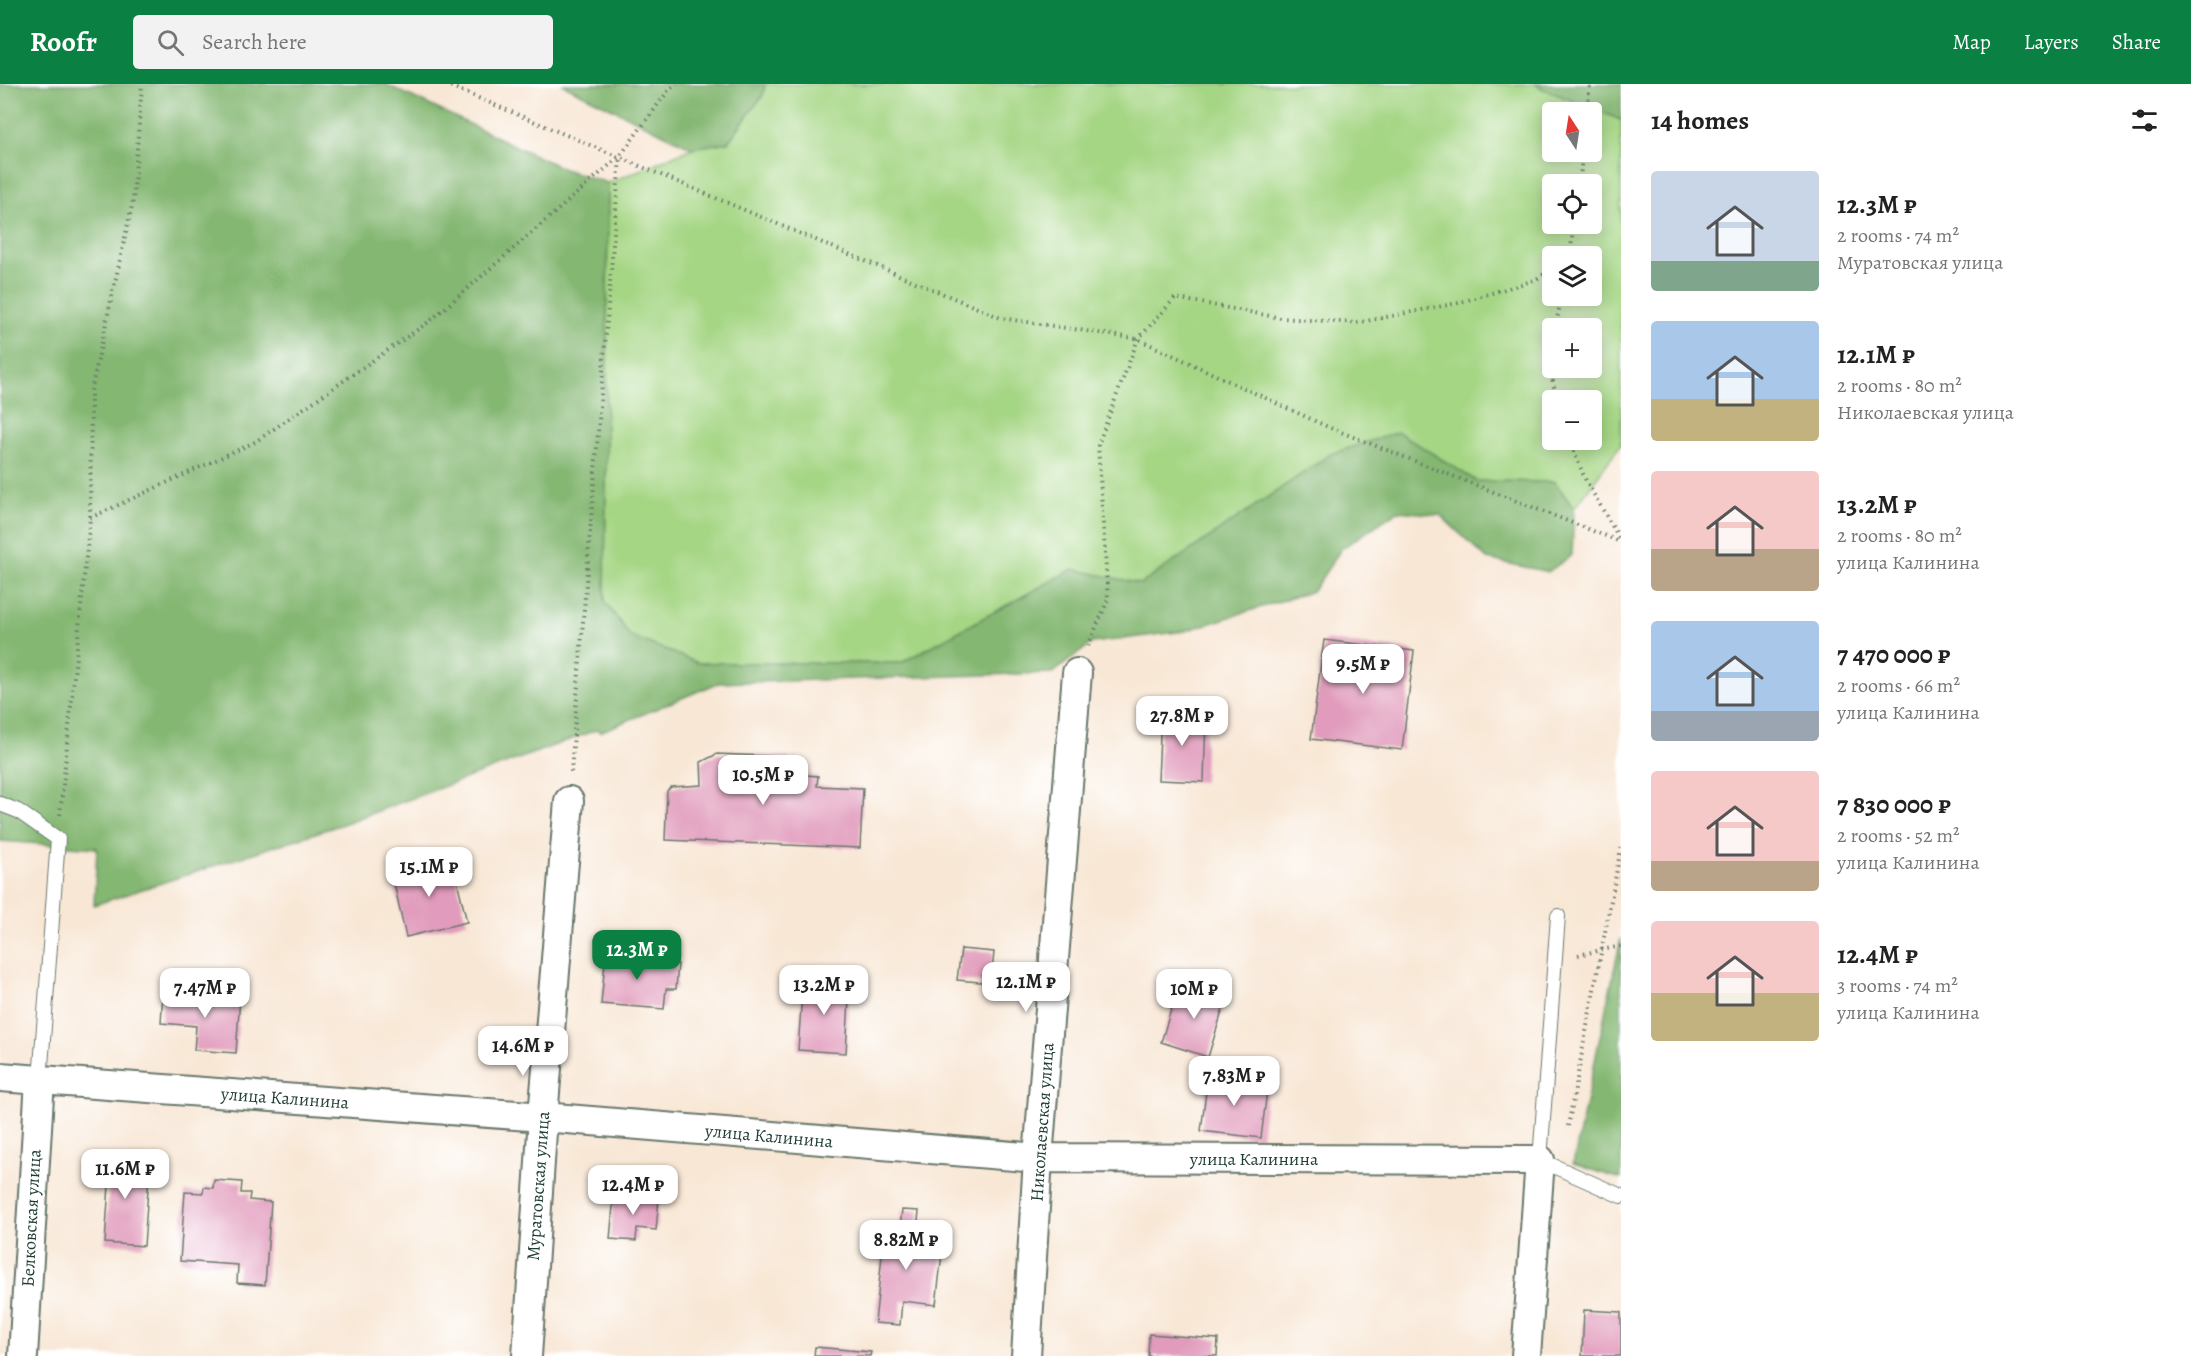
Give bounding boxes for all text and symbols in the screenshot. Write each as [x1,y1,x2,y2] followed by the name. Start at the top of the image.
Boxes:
[133,15,553,69] search box
[30,23,97,61] text: Roofr
[154,26,187,59] icon: search
[202,27,307,57] text: Search here
[1952,28,1991,56] text: Map
[2024,28,2079,56] text: Layers
[2112,28,2161,56] text: Share
[1542,102,1602,162] north arrow
[1542,102,1602,450] map controls
[1651,103,1749,138] text: 14 homes
[2128,104,2161,137] icon: filters
[1542,174,1602,234] button: locate
[1837,187,1917,222] text: 12.3M ₽
[1699,195,1771,267] icon: home
[1837,222,1959,249] text: 2 rooms · 74 m²
[1542,246,1602,306] button: layers
[1837,249,2003,276] text: Муратовская улица
[1542,318,1602,378] button: +
[1837,337,1915,372] text: 12.1M ₽
[1699,345,1771,417] icon: home
[1837,372,1962,399] text: 2 rooms · 80 m²
[1542,390,1602,450] button: −
[1837,399,2014,426] text: Николаевская улица
[1837,487,1917,522] text: 13.2M ₽
[1699,495,1771,567] icon: home
[1837,522,1962,549] text: 2 rooms · 80 m²
[1837,549,1980,576] text: улица Калинина
[1837,637,1951,672] text: 7 470 000 ₽
[1314,644,1412,695] pin: 9.5M ₽
[1699,645,1771,717] icon: home
[1336,650,1390,677] text: 9.5M ₽
[1837,672,1960,699] text: 2 rooms · 66 m²
[1127,696,1237,747] pin: 27.8M ₽
[1837,699,1980,726] text: улица Калинина
[1150,702,1214,729] text: 27.8M ₽
[708,755,818,806] pin: 10.5M ₽
[732,761,794,788] text: 10.5M ₽
[1837,787,1951,822] text: 7 830 000 ₽
[1699,795,1771,867] icon: home
[1837,822,1960,849] text: 2 rooms · 52 m²
[374,847,484,898] pin: 15.1M ₽
[1837,849,1980,876] text: улица Калинина
[400,853,458,880] text: 15.1M ₽
[582,930,692,981] pin: 12.3M ₽
[606,936,668,963] text: 12.3M ₽
[1837,937,1918,972] text: 12.4M ₽
[1699,945,1771,1017] icon: home
[971,962,1081,1013] pin: 12.1M ₽
[769,965,879,1016] pin: 13.2M ₽
[150,968,260,1019] pin: 7.47M ₽
[996,968,1056,995] text: 12.1M ₽
[1152,969,1236,1020] pin: 10M ₽
[793,971,855,998] text: 13.2M ₽
[1837,972,1958,999] text: 3 rooms · 74 m²
[174,974,236,1001] text: 7.47M ₽
[1170,975,1218,1002] text: 10M ₽
[1837,999,1980,1026] text: улица Калинина
[468,1026,578,1077] pin: 14.6M ₽
[492,1032,554,1059] text: 14.6M ₽
[1024,1041,1060,1202] street label: Николаевская улица
[1179,1056,1289,1107] pin: 7.83M ₽
[1203,1062,1265,1089] text: 7.83M ₽
[219,1081,351,1114] street label: улица Калинина
[521,1110,555,1262] street label: Муратовская улица
[703,1118,835,1154] street label: улица Калинина
[1189,1147,1319,1171] street label: улица Калинина
[15,1148,47,1287] street label: Белковская улица
[70,1149,180,1200] pin: 11.6M ₽
[95,1155,155,1182] text: 11.6M ₽
[578,1165,688,1216] pin: 12.4M ₽
[602,1171,664,1198] text: 12.4M ₽
[851,1220,961,1271] pin: 8.82M ₽
[874,1226,938,1253] text: 8.82M ₽

